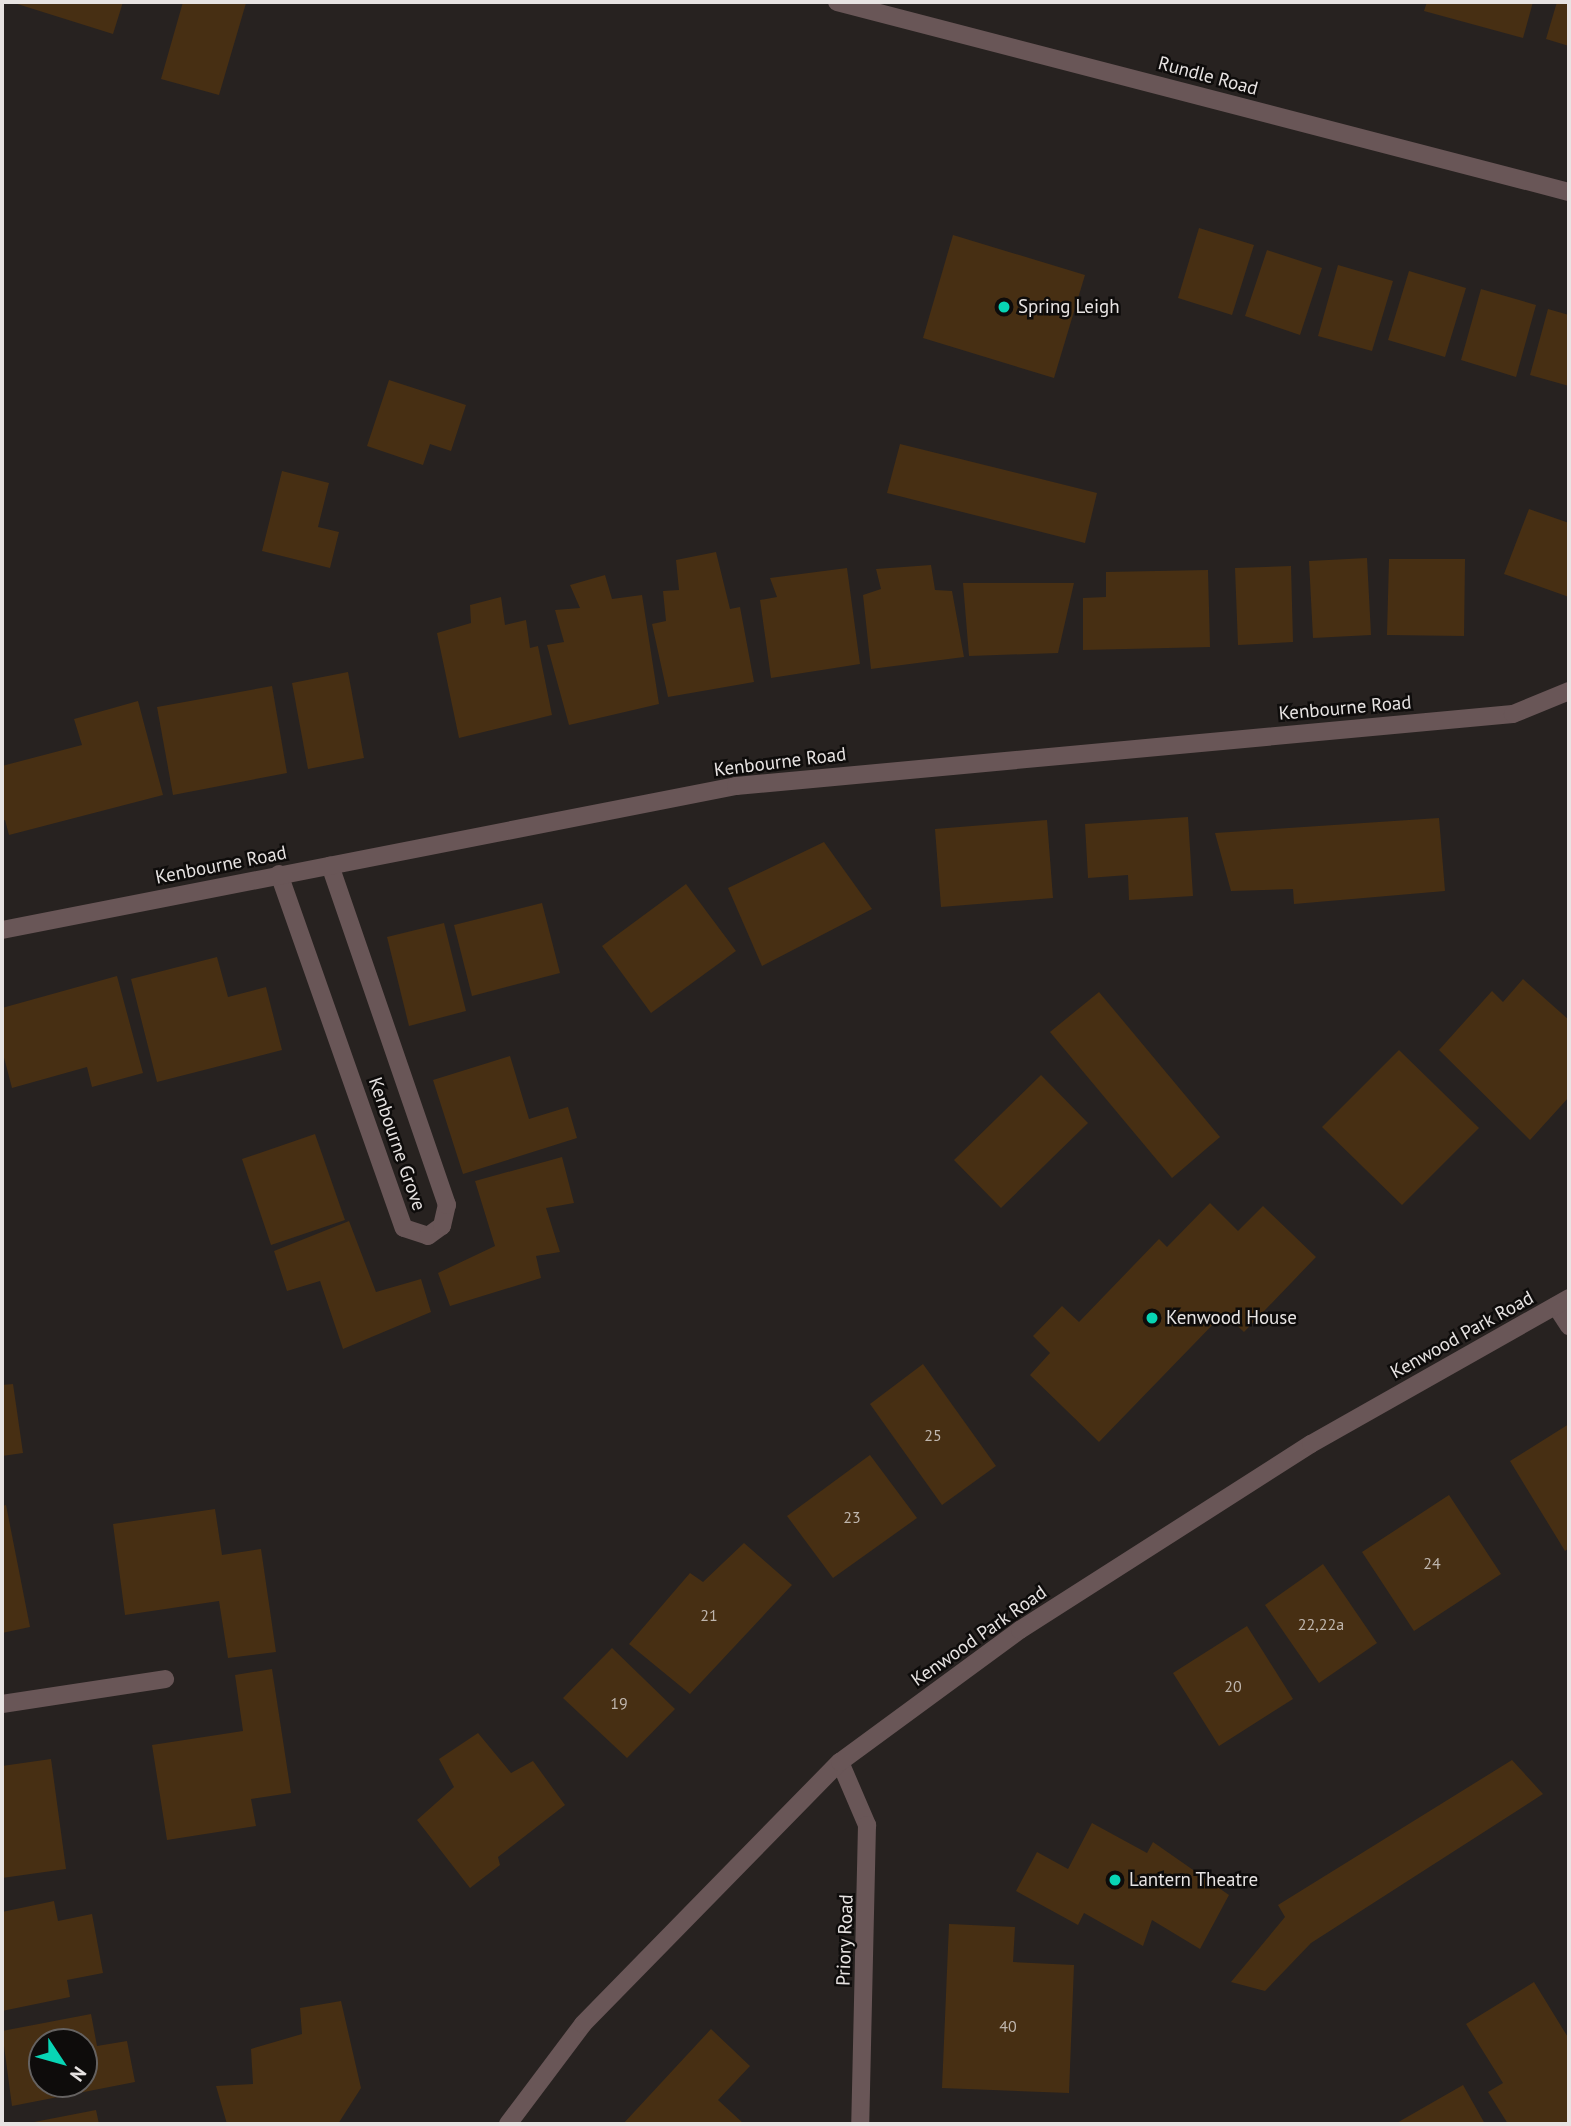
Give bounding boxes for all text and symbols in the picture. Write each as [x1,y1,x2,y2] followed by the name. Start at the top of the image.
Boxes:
[1156,52,1260,100] street label: Rundle Road
[1018,296,1120,318] place label: Spring Leigh
[996,299,1012,315] marker: Spring Leigh
[1278,691,1412,725] street label: Kenbourne Road
[713,743,847,781] street label: Kenbourne Road
[153,841,289,889] street label: Kenbourne Road
[363,1074,431,1214] street label: Kenbourne Grove
[1386,1286,1538,1384] street label: Kenwood Park Road
[1166,1307,1297,1329] place label: Kenwood House
[1144,1310,1160,1326] marker: Kenwood House
[924,1425,942,1445] house number: 25
[843,1507,861,1527] house number: 23
[1423,1553,1441,1573] house number: 24
[907,1581,1051,1691] street label: Kenwood Park Road
[700,1605,718,1625] house number: 21
[1298,1614,1344,1634] house number: 22,22a
[1224,1676,1242,1696] house number: 20
[610,1693,628,1713] house number: 19
[1129,1869,1259,1891] place label: Lantern Theatre
[1107,1872,1123,1888] marker: Lantern Theatre
[832,1893,858,1987] street label: Priory Road
[999,2016,1017,2036] house number: 40
[28,2028,98,2098] north arrow
[65,2062,92,2086] text: N

